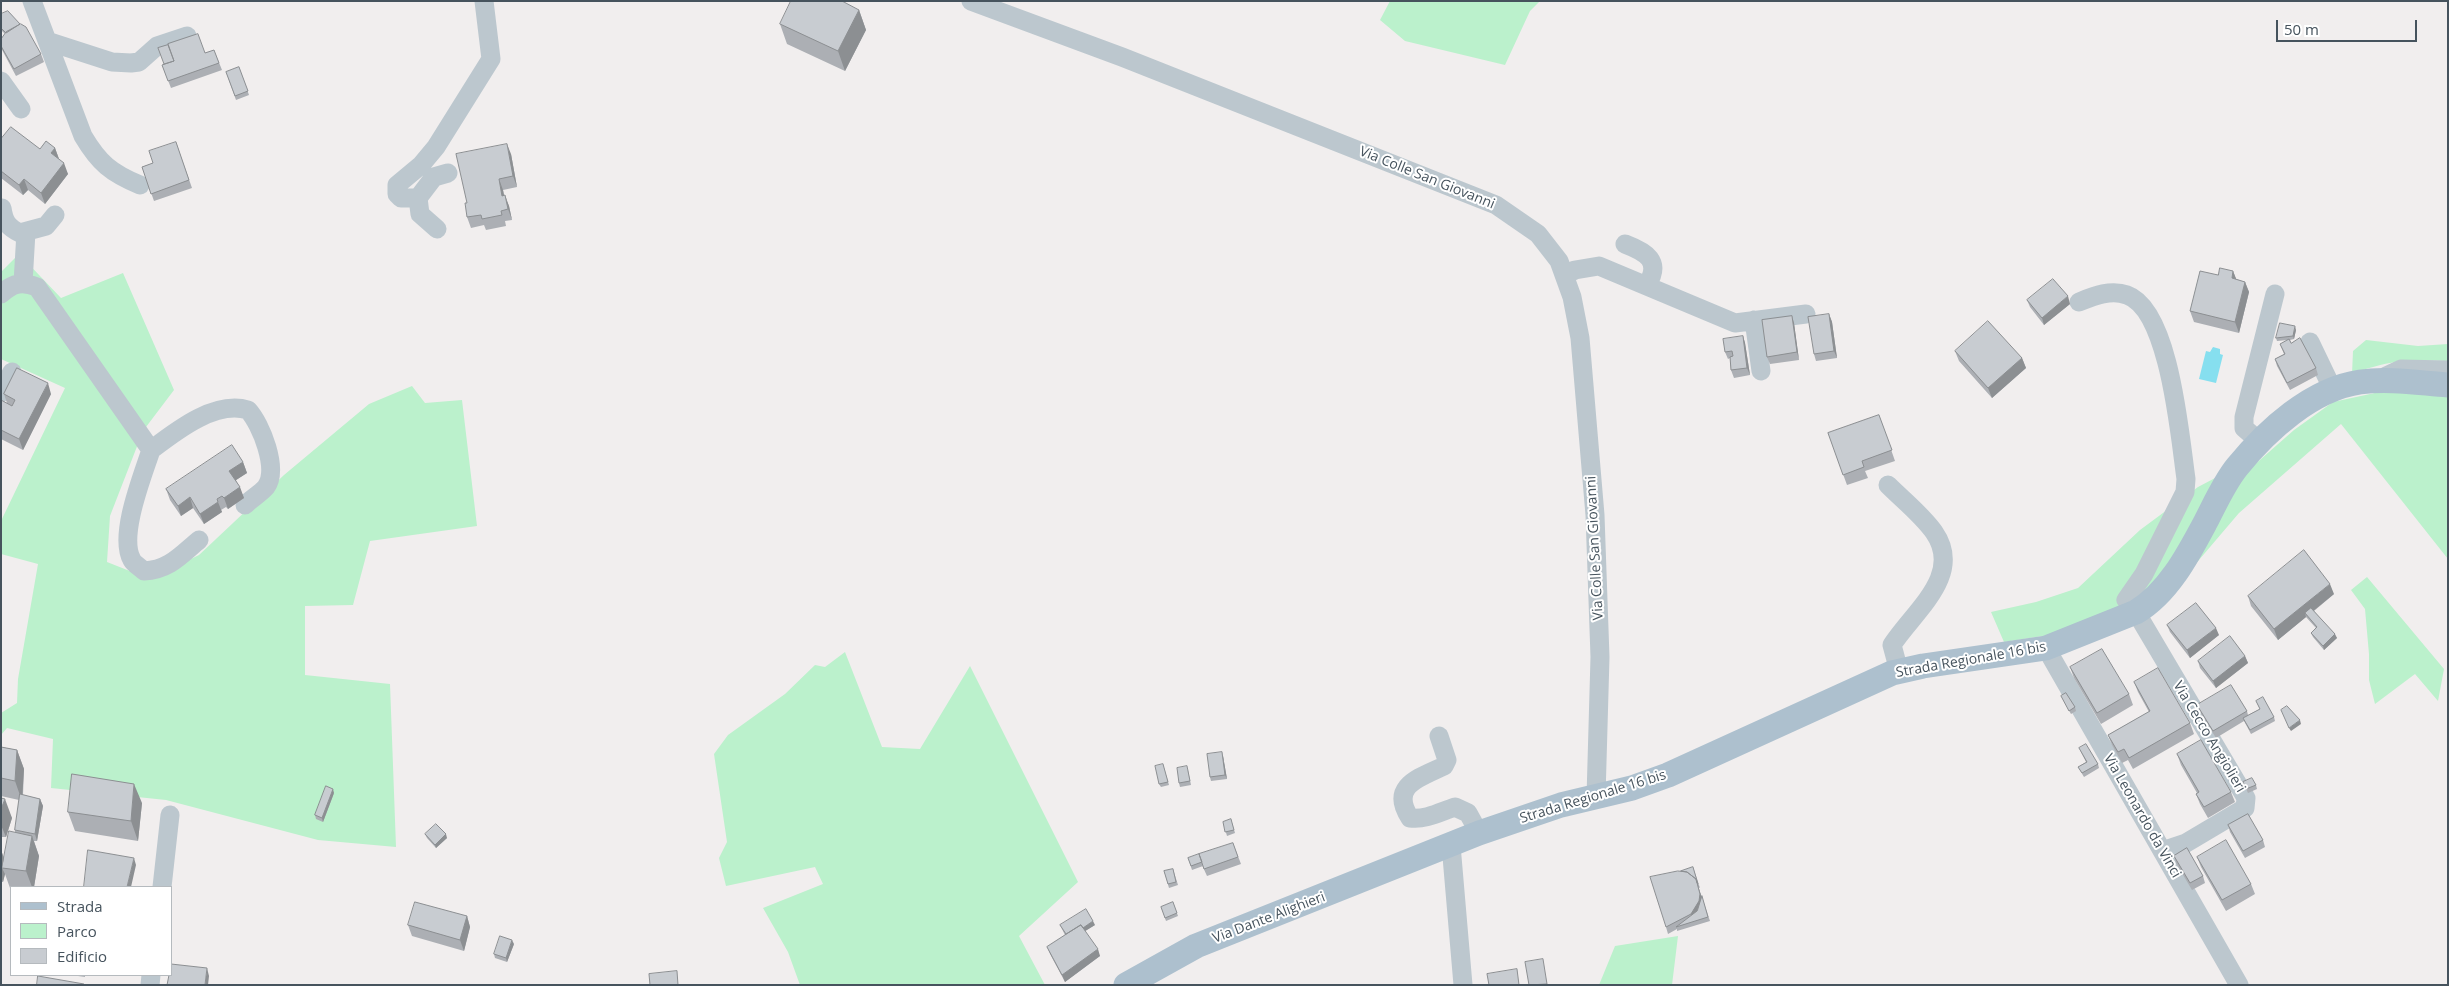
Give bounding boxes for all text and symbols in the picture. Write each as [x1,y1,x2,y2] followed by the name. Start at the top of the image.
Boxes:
[2279,10,2420,42] scale bar
[2284,19,2319,39] text: 50 m
[1357,143,1497,213] street label: Via Colle San Giovanni
[1583,475,1607,621] street label: Via Colle San Giovanni
[1895,639,2047,681] street label: Strada Regionale 16 bis
[2169,678,2249,796] street label: Via Cecco Angiolieri
[2100,751,2184,881] street label: Via Leonardo da Vinci
[1518,767,1668,827] street label: Strada Regionale 16 bis
[10,886,172,976] legend
[1210,889,1328,947] street label: Via Dante Alighieri
[57,896,103,916] text: Strada
[57,921,97,941] text: Parco
[57,946,107,966] text: Edificio

